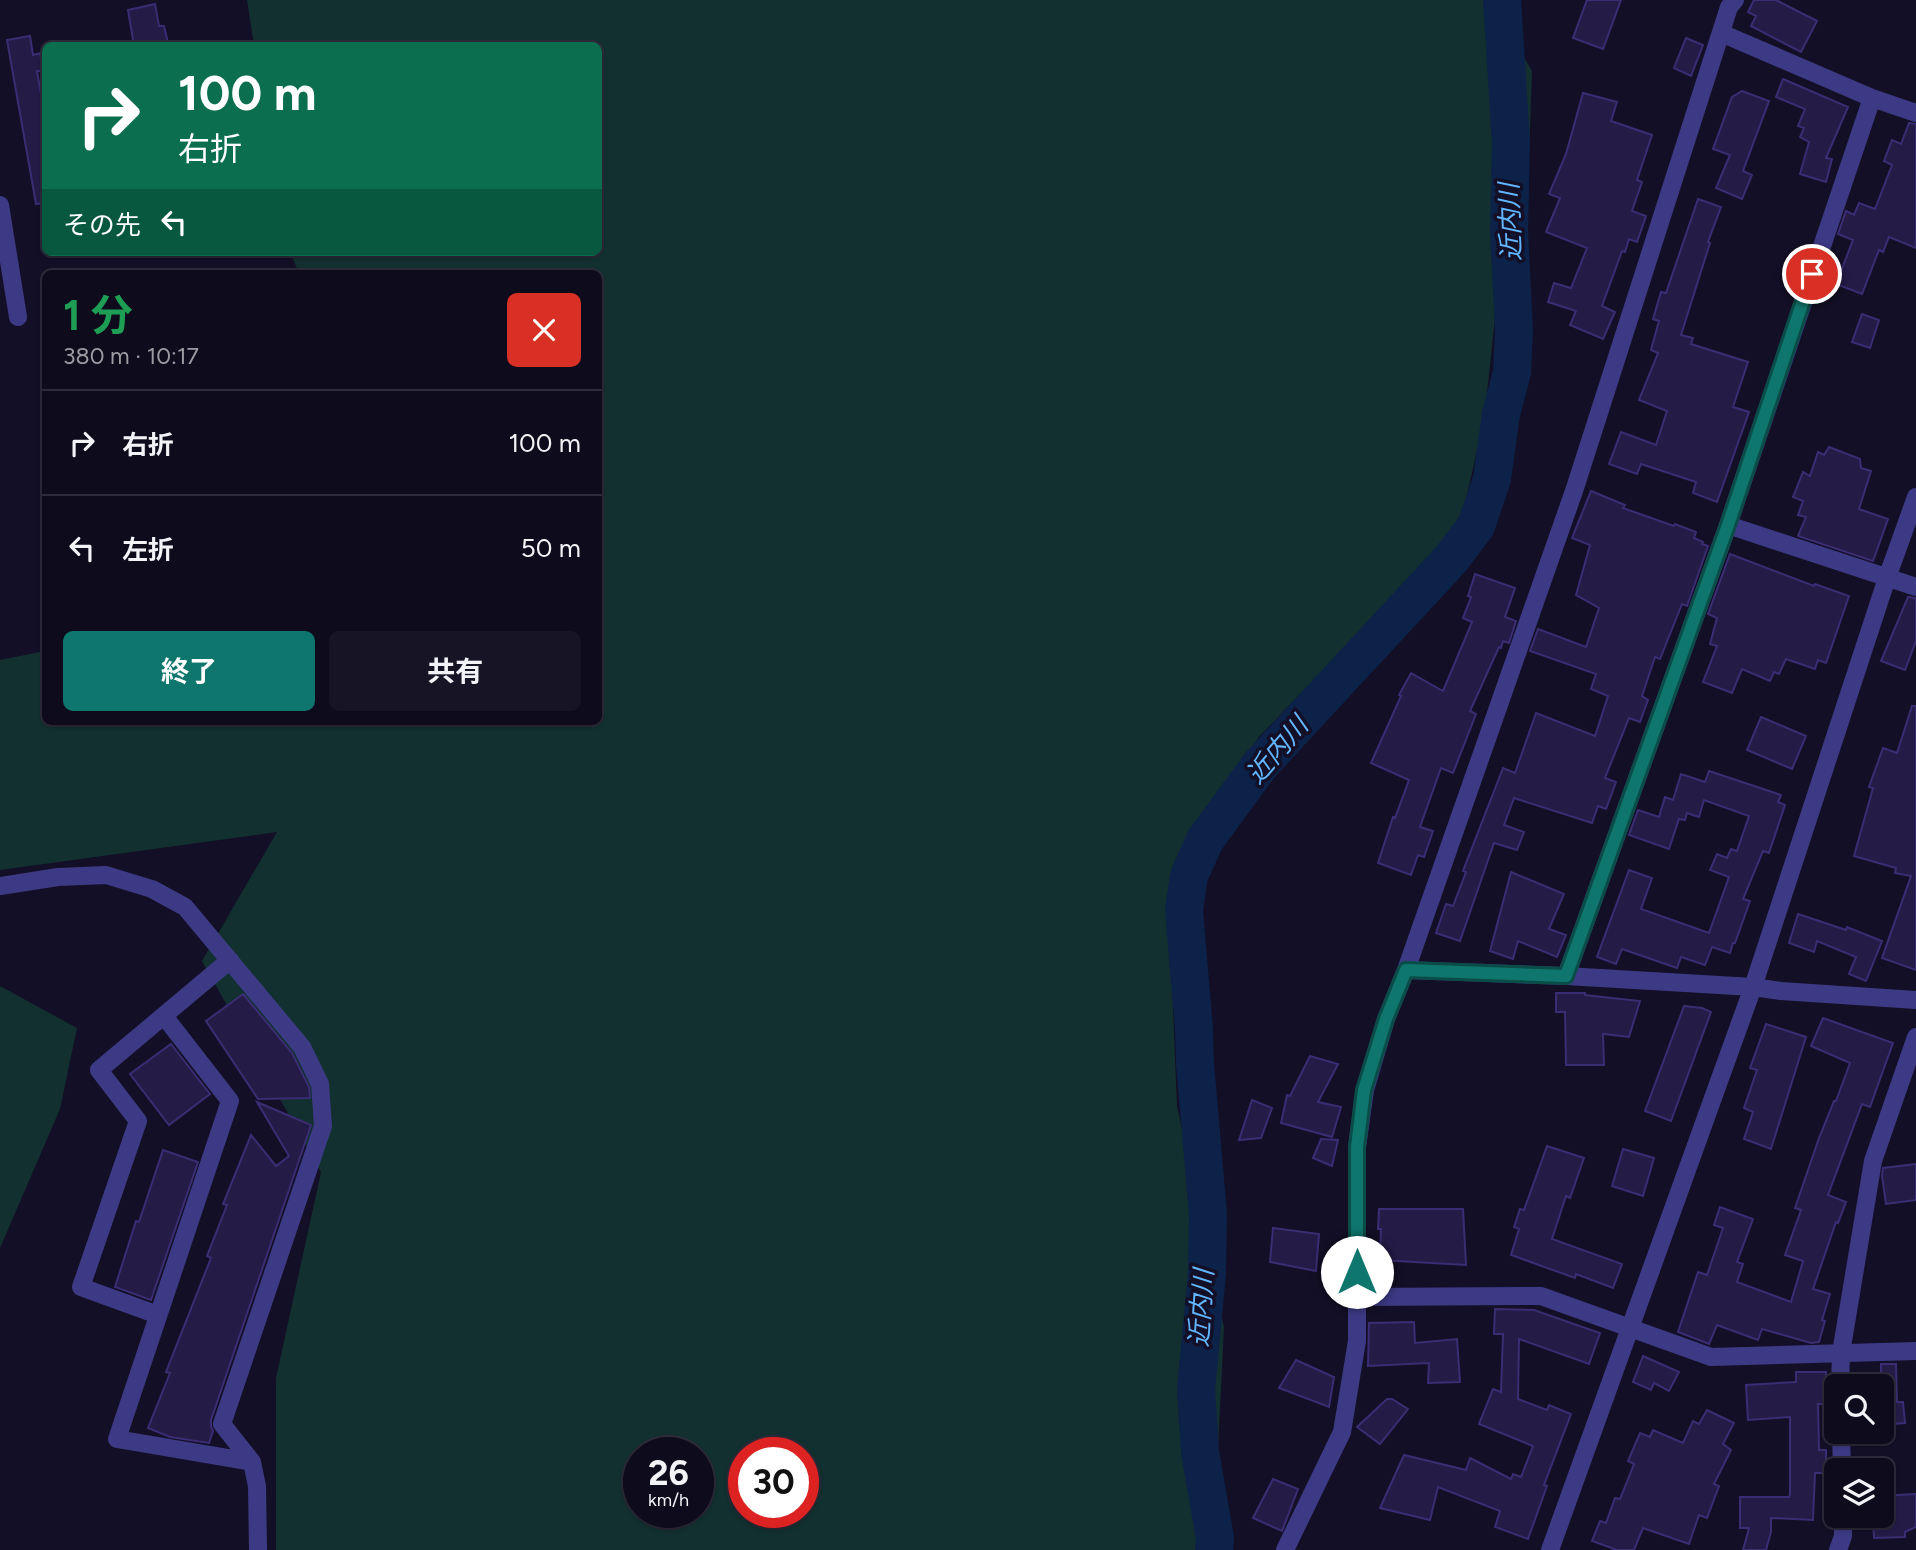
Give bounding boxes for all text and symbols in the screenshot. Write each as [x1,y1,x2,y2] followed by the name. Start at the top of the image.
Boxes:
[178,63,317,122] text: 100 m
[63,70,154,161] icon: right
[178,130,242,168] text: 右折
[1493,179,1527,262] water label: 近内川
[155,203,193,241] icon: left
[63,209,141,241] text: その先
[1782,244,1842,304] pin
[1793,255,1831,293] icon: arrive
[63,290,133,341] text: 1 分
[507,293,581,367] button: close
[63,342,199,370] text: 380 m · 10:17
[63,424,101,462] icon: right
[508,427,581,459] text: 100 m
[122,429,174,461] text: 右折
[63,529,101,567] icon: left
[521,532,581,564] text: 50 m
[122,534,174,566] text: 左折
[63,631,315,711] button: 終了
[329,631,581,711] button: 共有
[1239,708,1317,790] water label: 近内川
[1320,1235,1394,1309] position arrow
[1182,1265,1220,1348] water label: 近内川
[1824,1374,1894,1528] map controls
[1824,1374,1894,1444] button: search
[728,1437,819,1528] speed limit sign: 30
[648,1452,689,1494] text: 26
[1824,1458,1894,1528] button: layers
[648,1489,689,1511] text: km/h

